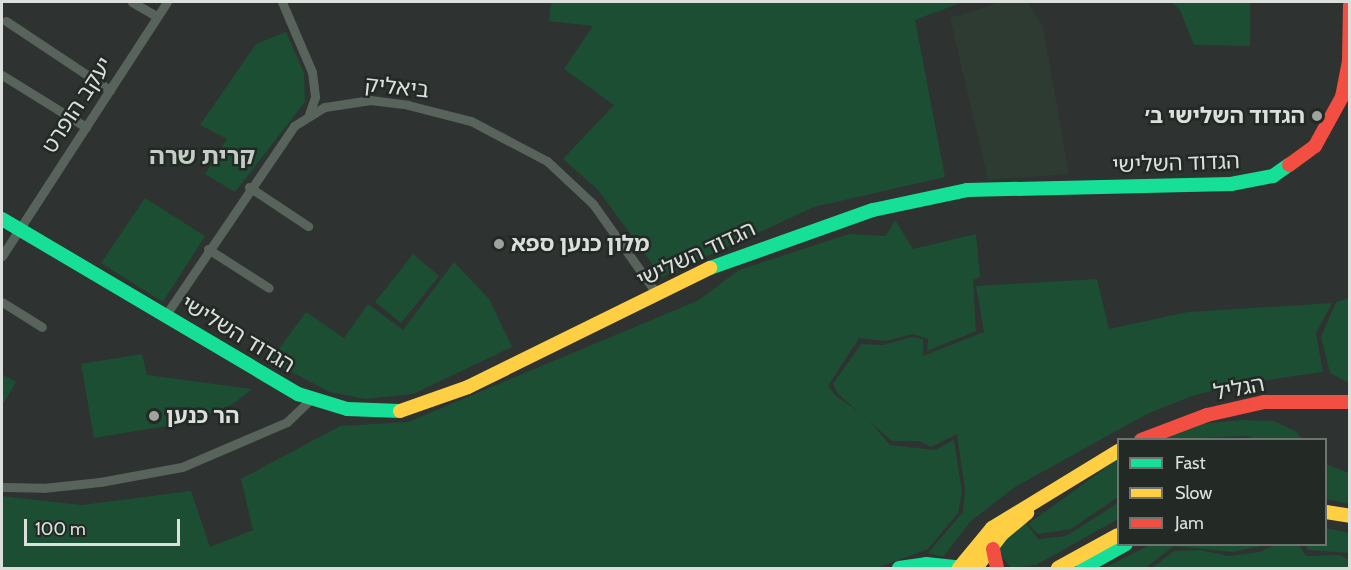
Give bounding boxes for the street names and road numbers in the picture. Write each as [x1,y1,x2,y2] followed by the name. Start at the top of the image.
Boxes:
[36,52,118,158] street label: יעקב הופרט
[363,70,431,104] street label: ביאליק
[1112,148,1240,178] street label: הגדוד השלישי
[632,215,760,293] street label: הגדוד השלישי
[176,290,300,378] street label: הגדוד השלישי
[1211,370,1267,406] street label: הגליל

